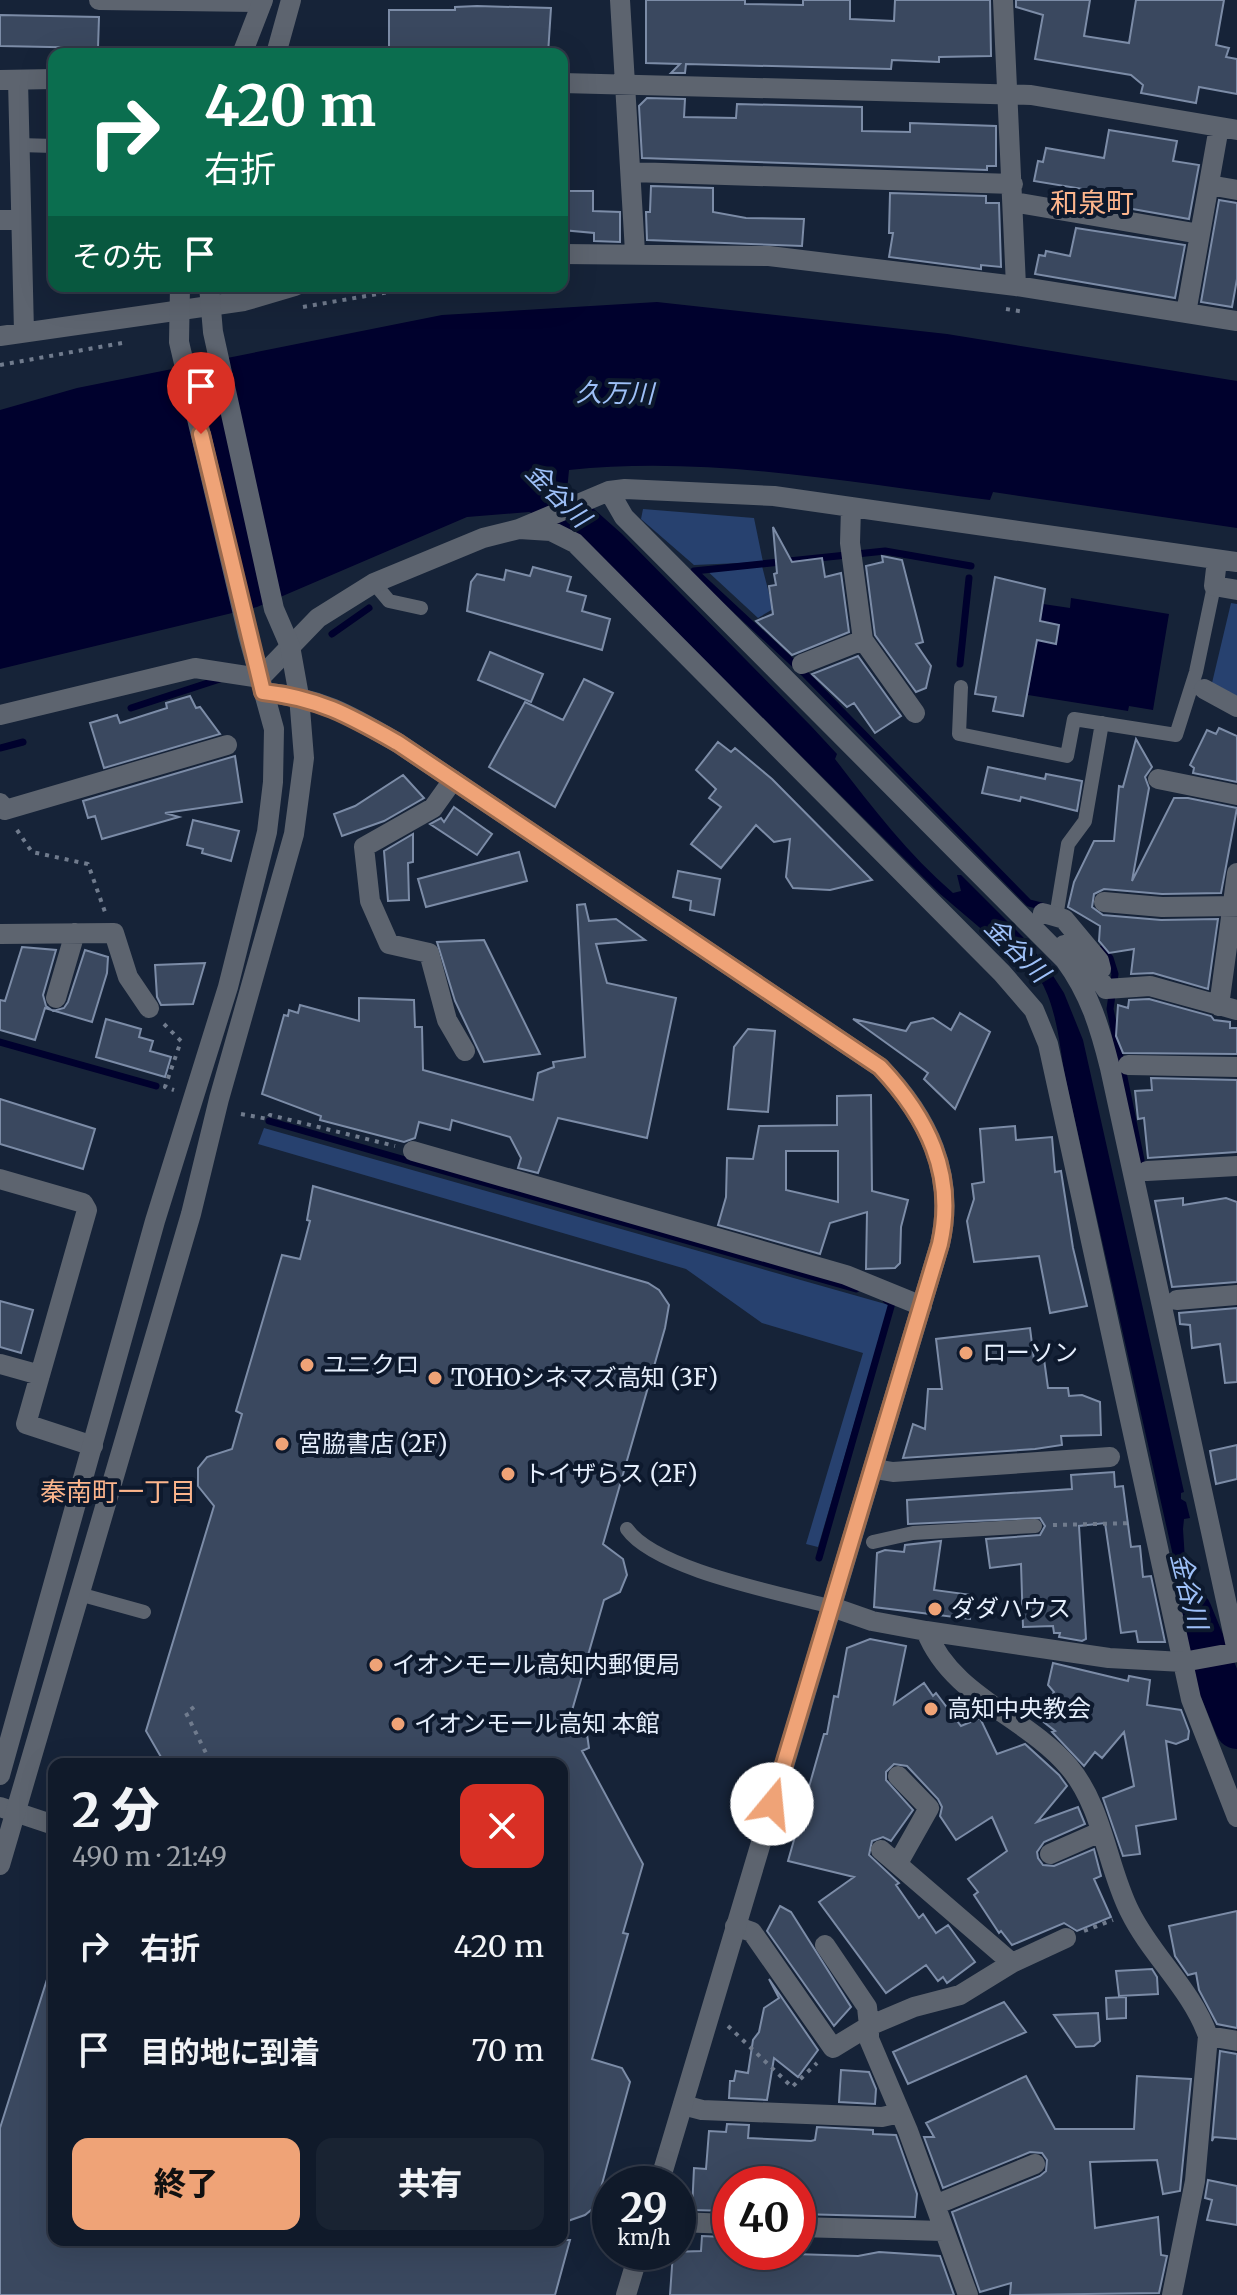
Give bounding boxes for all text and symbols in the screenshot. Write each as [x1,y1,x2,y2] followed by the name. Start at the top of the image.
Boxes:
[204,71,376,141] text: 420 m
[72,80,176,184] icon: right
[204,147,276,192] text: 右折
[1050,185,1134,221] district label: 和泉町
[178,232,222,276] icon: arrive
[72,237,162,275] text: その先
[167,352,235,434] pin
[179,364,223,408] icon: arrive
[576,375,657,410] water label: 久万川
[519,455,600,536] water label: 金谷川
[978,910,1059,991] water label: 金谷川
[982,1337,1078,1368] place label: ローソン
[957,1344,975,1362] marker: ローソン
[323,1349,419,1380] place label: ユニクロ
[298,1356,316,1374] marker: ユニクロ
[451,1362,718,1393] place label: TOHOシネマズ高知 (3F)
[426,1369,444,1387] marker: TOHOシネマズ高知 (3F)
[298,1428,448,1459] place label: 宮脇書店 (2F)
[273,1435,291,1453] marker: 宮脇書店 (2F)
[524,1458,698,1489] place label: トイザらス (2F)
[499,1465,517,1483] marker: トイザらス (2F)
[40,1475,196,1508] district label: 秦南町一丁目
[1164,1549,1216,1636] water label: 金谷川
[951,1593,1071,1624] place label: ダダハウス
[926,1600,944,1618] marker: ダダハウス
[392,1649,680,1680] place label: イオンモール高知内郵便局
[367,1656,385,1674] marker: イオンモール高知内郵便局
[947,1693,1091,1724] place label: 高知中央教会
[922,1700,940,1718] marker: 高知中央教会
[414,1708,660,1739] place label: イオンモール高知 本館
[389,1715,407,1733] marker: イオンモール高知 本館
[730,1762,814,1846] position arrow
[72,1780,160,1840] text: 2 分
[460,1784,544,1868] button: close
[72,1840,227,1873] text: 490 m · 21:49
[72,1924,116,1968] icon: right
[454,1927,544,1965] text: 420 m
[140,1929,200,1967] text: 右折
[72,2028,116,2072] icon: arrive
[471,2031,544,2069] text: 70 m
[140,2033,320,2071] text: 目的地に到着
[72,2138,300,2230] button: 終了
[316,2138,544,2230] button: 共有
[712,2166,816,2270] speed limit sign: 40
[620,2183,668,2233] text: 29
[618,2225,670,2250] text: km/h

